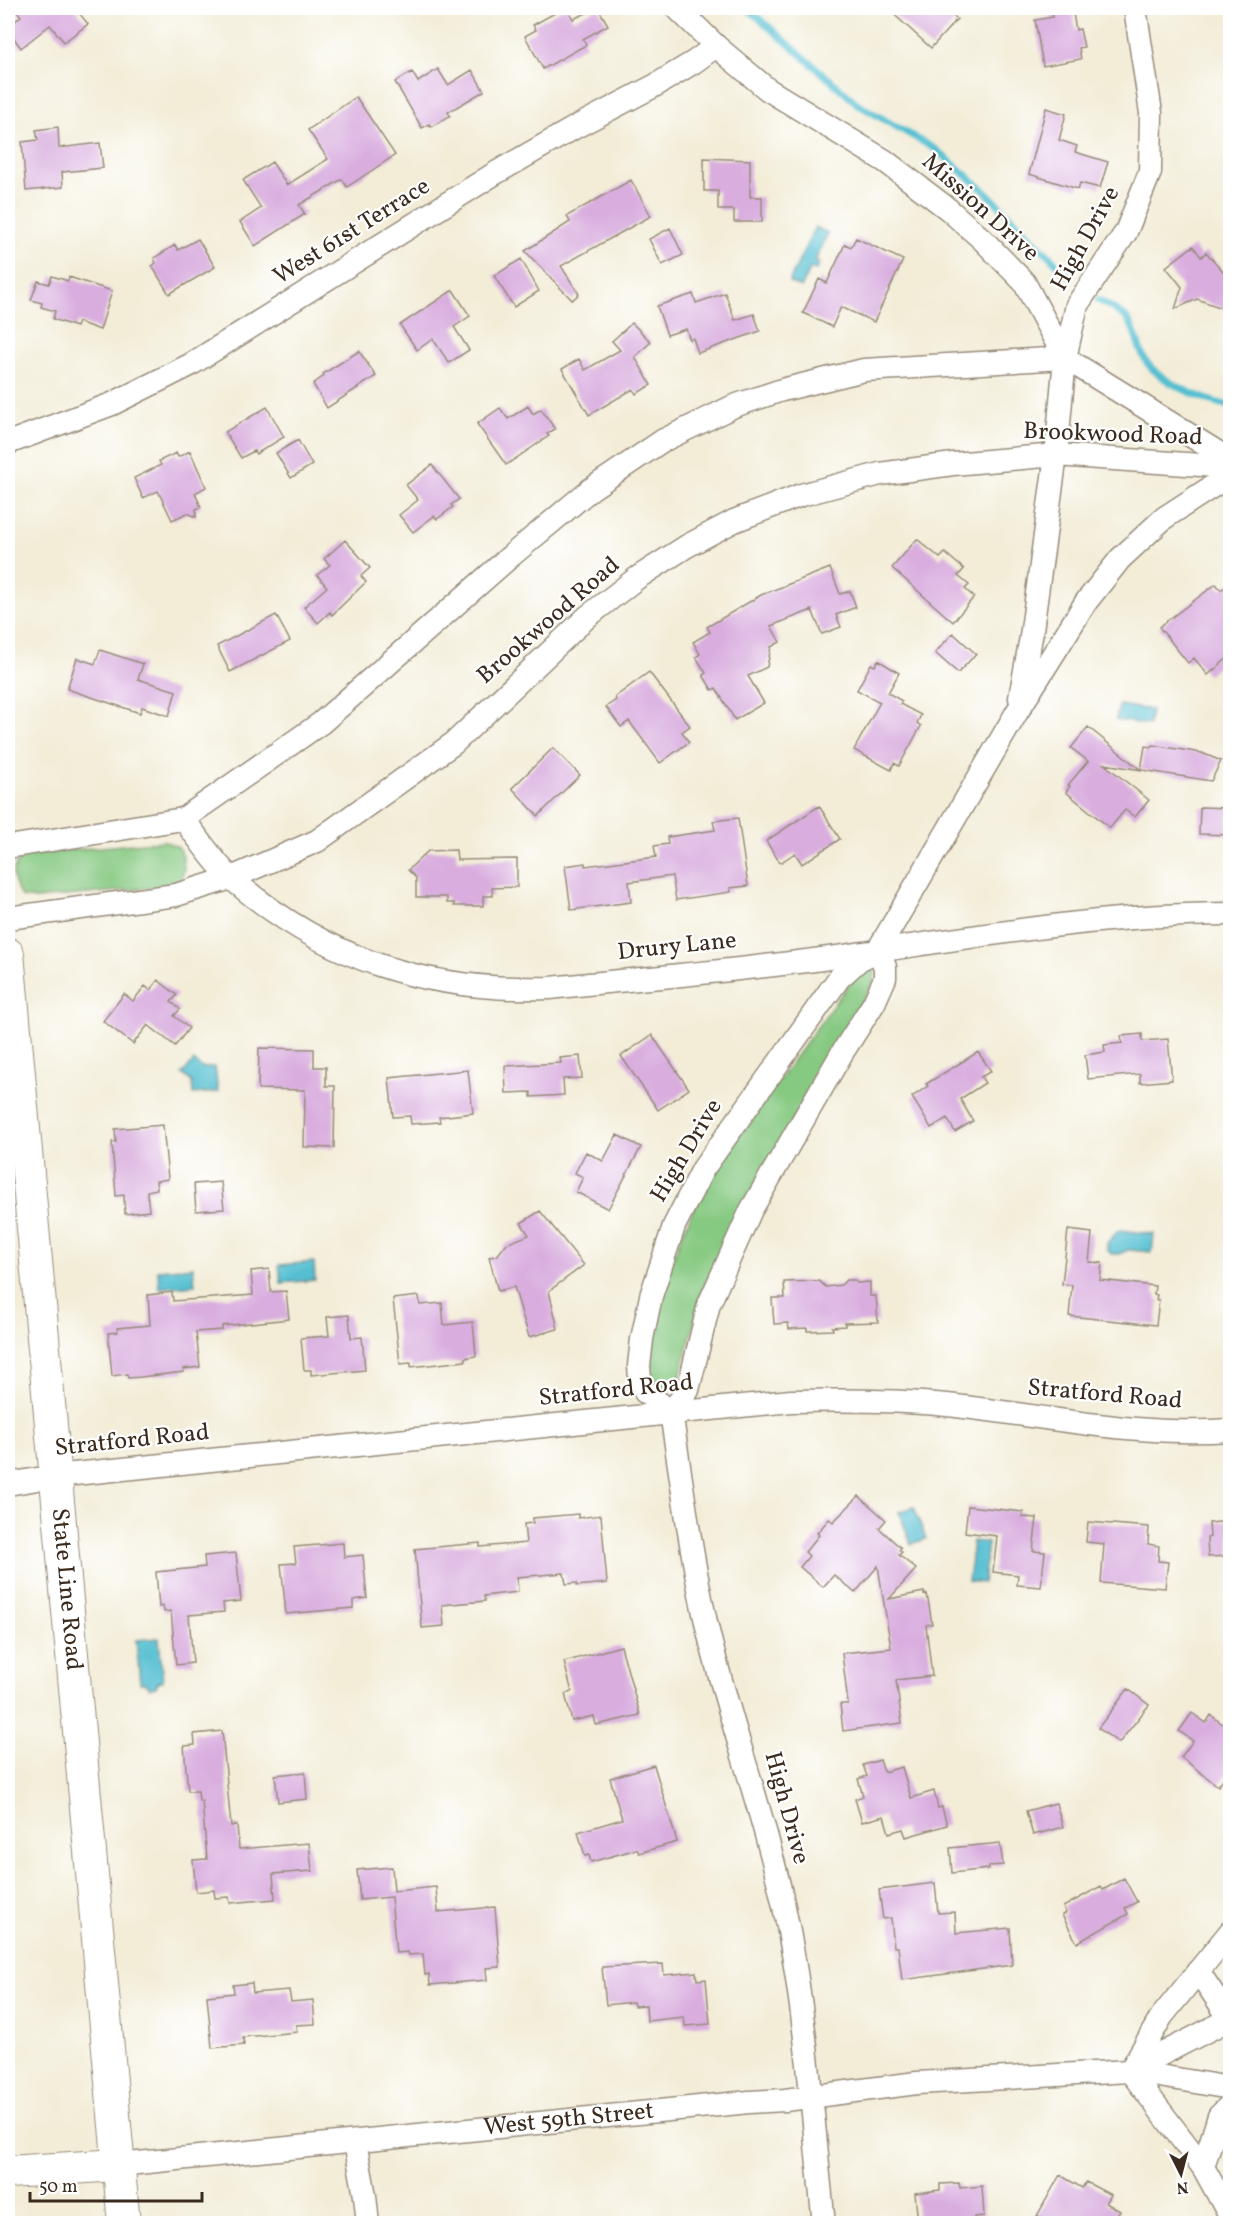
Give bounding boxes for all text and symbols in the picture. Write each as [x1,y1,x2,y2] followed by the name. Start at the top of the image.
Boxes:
[914,146,1046,270] street label: Mission Drive
[267,170,437,294] street label: West 61st Terrace
[1043,180,1129,298] street label: High Drive
[1023,415,1203,455] street label: Brookwood Road
[470,549,628,693] street label: Brookwood Road
[616,924,738,970] street label: Drury Lane
[643,1093,731,1209] street label: High Drive
[537,1366,695,1416] street label: Stratford Road
[1026,1371,1184,1419] street label: Stratford Road
[53,1416,211,1466] street label: Stratford Road
[42,1507,90,1672] street label: State Line Road
[755,1748,817,1868] street label: High Drive
[482,2095,656,2145] street label: West 59th Street
[1151,2144,1211,2204] north arrow
[30,2165,202,2203] scale bar
[39,2175,78,2200] text: 50 m
[1175,2175,1189,2199] text: N

